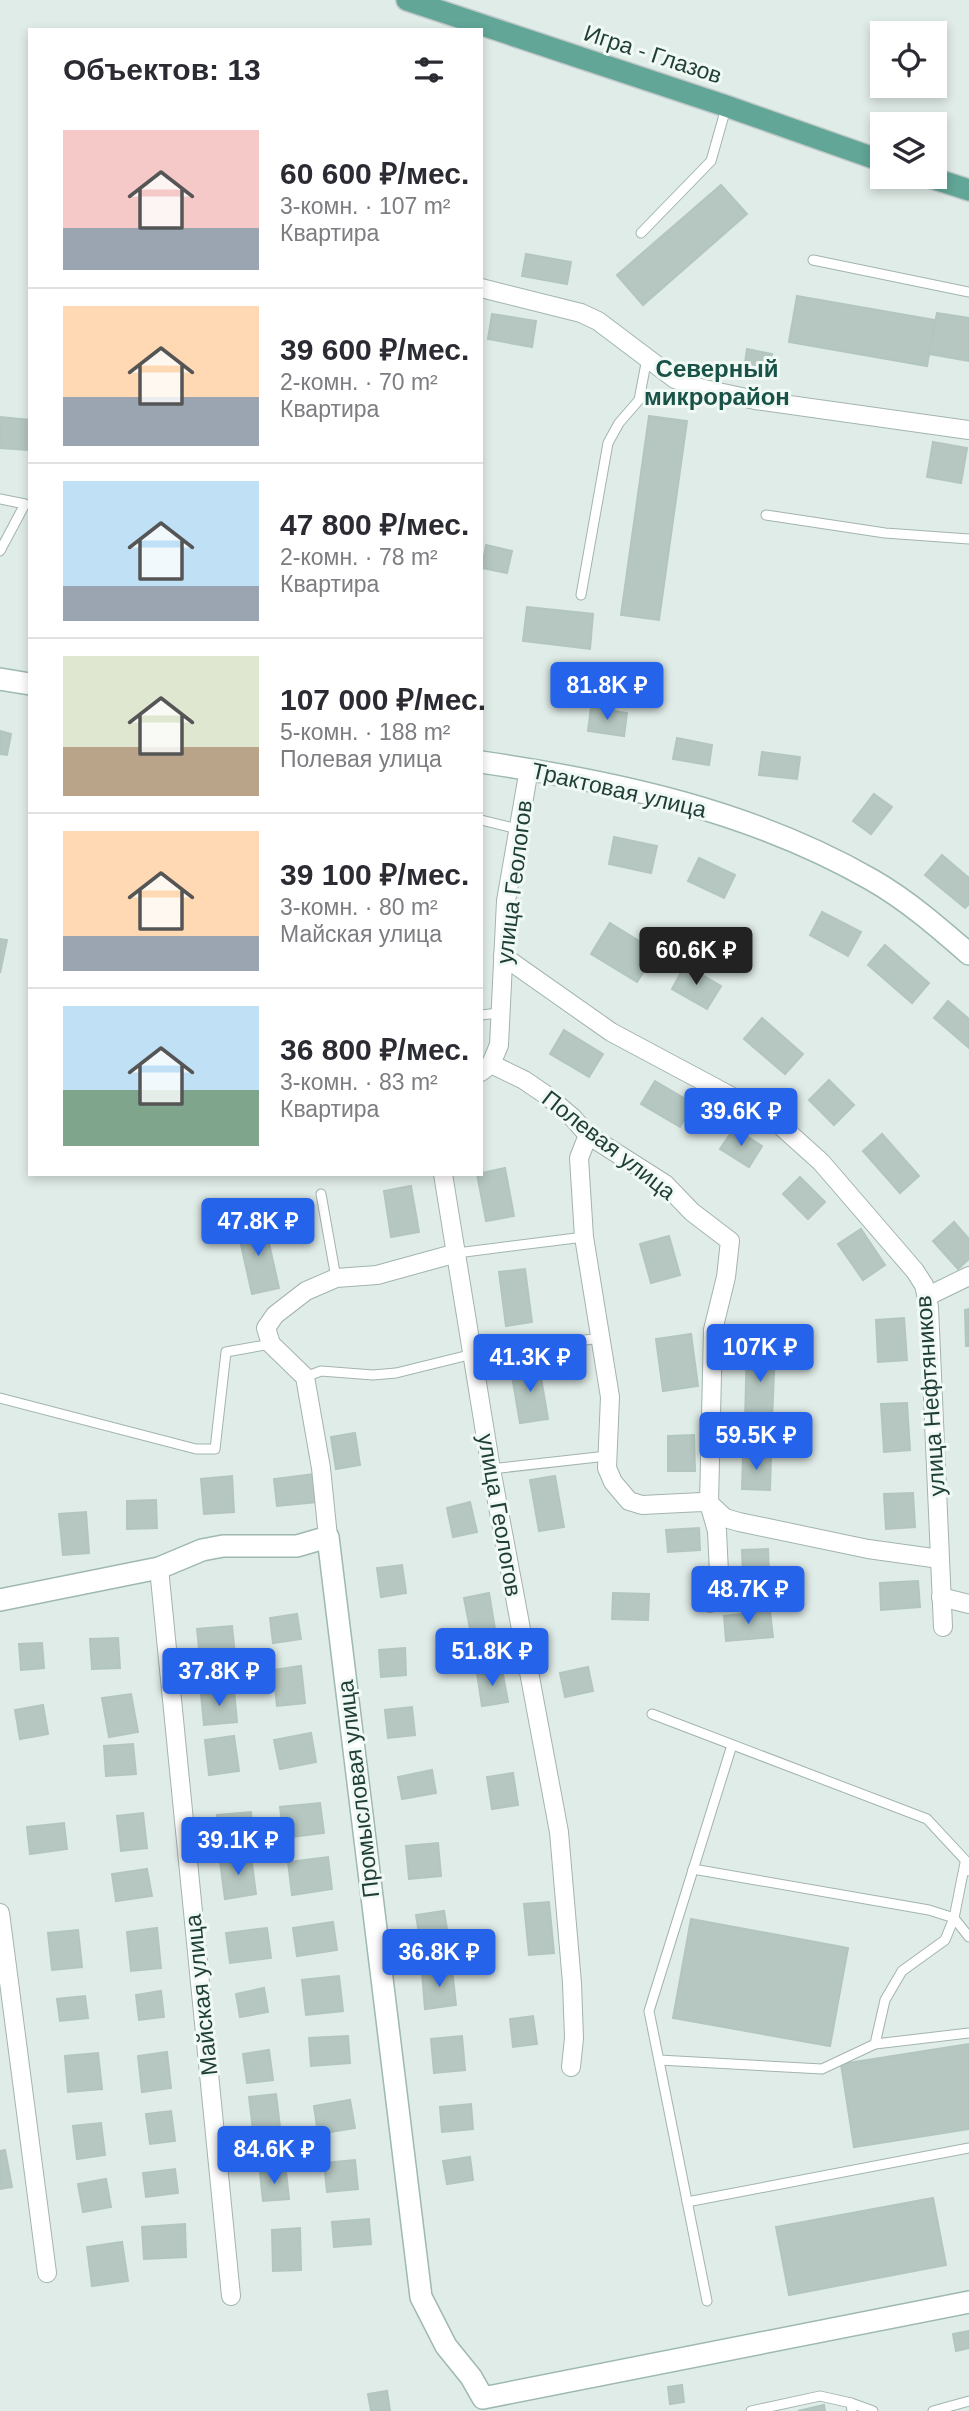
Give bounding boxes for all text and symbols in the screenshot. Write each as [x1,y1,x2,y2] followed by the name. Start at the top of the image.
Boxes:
[581,19,725,89] street label: Игра - Глазов
[870,21,947,189] map controls
[870,21,947,98] button: locate
[410,51,448,89] icon: filters
[63,53,261,86] text: Объектов: 13
[870,112,947,189] button: layers
[280,157,469,190] text: 60 600 ₽/мес.
[119,158,203,242] icon: home
[280,193,451,219] text: 3-комн. · 107 m²
[280,220,379,246] text: Квартира
[280,333,469,366] text: 39 600 ₽/мес.
[119,334,203,418] icon: home
[644,355,790,410] district label: Северный микрорайон
[280,369,438,395] text: 2-комн. · 70 m²
[280,396,379,422] text: Квартира
[280,508,469,541] text: 47 800 ₽/мес.
[119,509,203,593] icon: home
[280,544,438,570] text: 2-комн. · 78 m²
[280,571,379,597] text: Квартира
[542,662,672,722] pin: 81.8K ₽
[566,672,648,698] text: 81.8K ₽
[280,683,486,716] text: 107 000 ₽/мес.
[119,684,203,768] icon: home
[280,719,451,745] text: 5-комн. · 188 m²
[280,746,442,772] text: Полевая улица
[529,757,709,823] street label: Трактовая улица
[491,799,537,965] street label: улица Геологов
[280,858,469,891] text: 39 100 ₽/мес.
[119,859,203,943] icon: home
[280,894,438,920] text: 3-комн. · 80 m²
[280,921,442,947] text: Майская улица
[631,928,761,987] pin: 60.6K ₽
[655,937,737,963] text: 60.6K ₽
[280,1033,469,1066] text: 36 800 ₽/мес.
[119,1034,203,1118] icon: home
[280,1069,438,1095] text: 3-комн. · 83 m²
[537,1085,681,1205] street label: Полевая улица
[676,1088,806,1148] pin: 39.6K ₽
[280,1096,379,1122] text: Квартира
[700,1098,782,1124] text: 39.6K ₽
[193,1198,323,1258] pin: 47.8K ₽
[217,1208,299,1234] text: 47.8K ₽
[910,1295,950,1497] street label: улица Нефтяников
[703,1324,817,1384] pin: 107K ₽
[465,1334,595,1394] pin: 41.3K ₽
[723,1334,797,1360] text: 107K ₽
[489,1344,571,1370] text: 41.3K ₽
[691,1412,821,1472] pin: 59.5K ₽
[715,1422,797,1448] text: 59.5K ₽
[473,1432,527,1598] street label: улица Геологов
[683,1566,813,1626] pin: 48.7K ₽
[707,1576,789,1602] text: 48.7K ₽
[427,1628,557,1688] pin: 51.8K ₽
[451,1638,533,1664] text: 51.8K ₽
[154,1648,284,1708] pin: 37.8K ₽
[178,1658,260,1684] text: 37.8K ₽
[332,1678,384,1899] street label: Промысловая улица
[173,1818,303,1877] pin: 39.1K ₽
[197,1827,279,1853] text: 39.1K ₽
[180,1913,222,2077] street label: Майская улица
[374,1930,504,1989] pin: 36.8K ₽
[398,1939,480,1965] text: 36.8K ₽
[209,2126,339,2186] pin: 84.6K ₽
[233,2136,315,2162] text: 84.6K ₽

